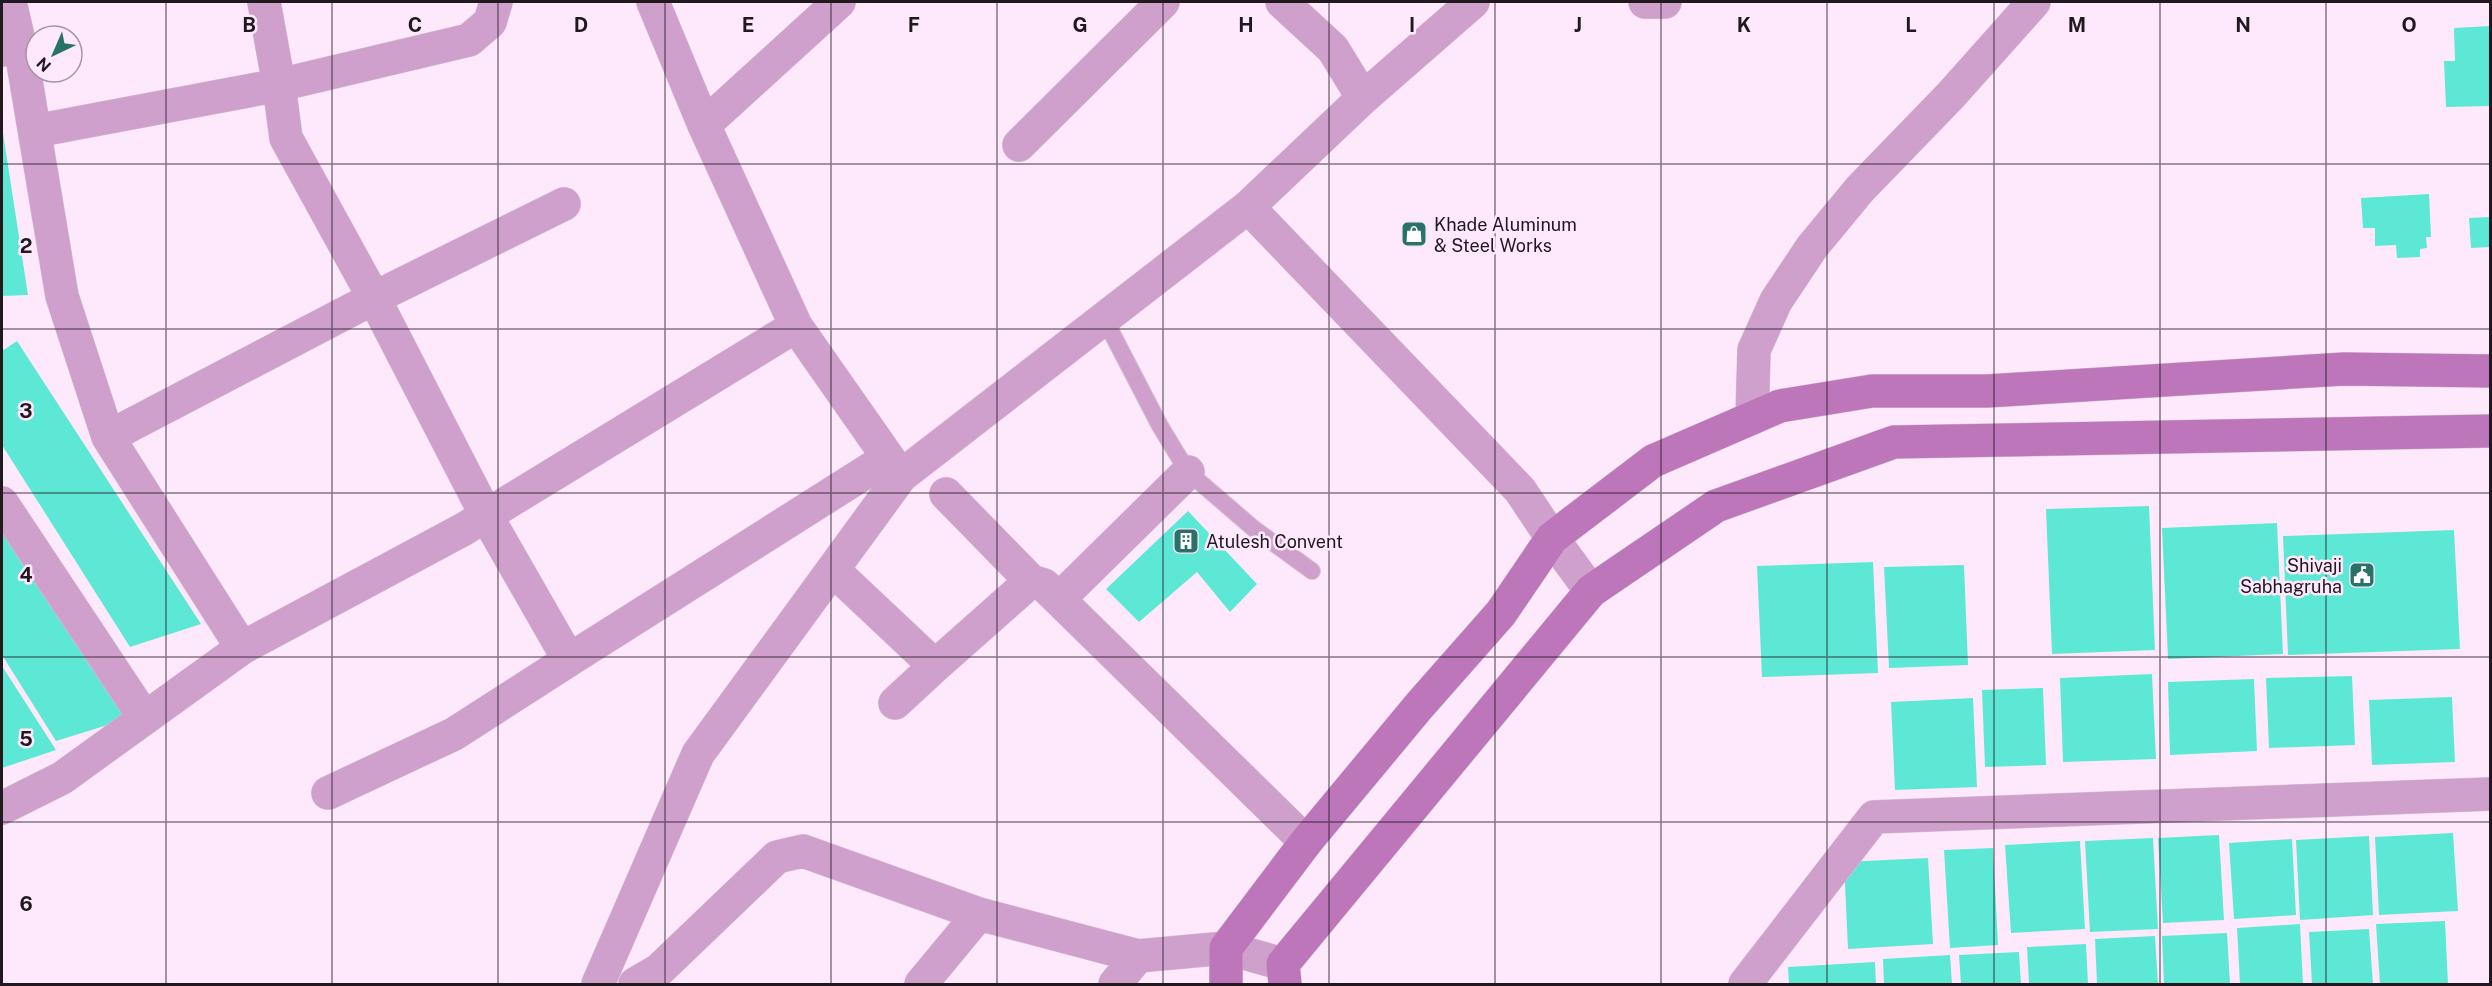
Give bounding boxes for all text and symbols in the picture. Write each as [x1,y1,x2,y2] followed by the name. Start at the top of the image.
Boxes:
[242,13,256,37] text: B
[408,13,422,37] text: C
[574,13,588,37] text: D
[742,13,754,37] text: E
[908,13,920,37] text: F
[1072,13,1088,37] text: G
[1238,13,1254,37] text: H
[1409,13,1415,37] text: I
[1574,13,1582,37] text: J
[1737,13,1751,37] text: K
[1905,13,1917,37] text: L
[2068,13,2086,37] text: M
[2235,13,2251,37] text: N
[2401,13,2417,37] text: O
[24,24,84,84] north arrow
[33,53,55,76] text: N
[1434,214,1577,256] place label: Khade Aluminum & Steel Works
[1399,219,1429,249] shop icon: Khade Aluminum & Steel Works
[20,234,32,258] text: 2
[19,399,33,423] text: 3
[1171,526,1201,556] building icon: Atulesh Convent
[1206,531,1343,552] place label: Atulesh Convent
[2240,555,2342,597] place label: Shivaji Sabhagruha
[2347,560,2377,590] public building icon: Shivaji Sabhagruha
[19,563,33,587] text: 4
[19,727,33,751] text: 5
[19,892,33,916] text: 6

